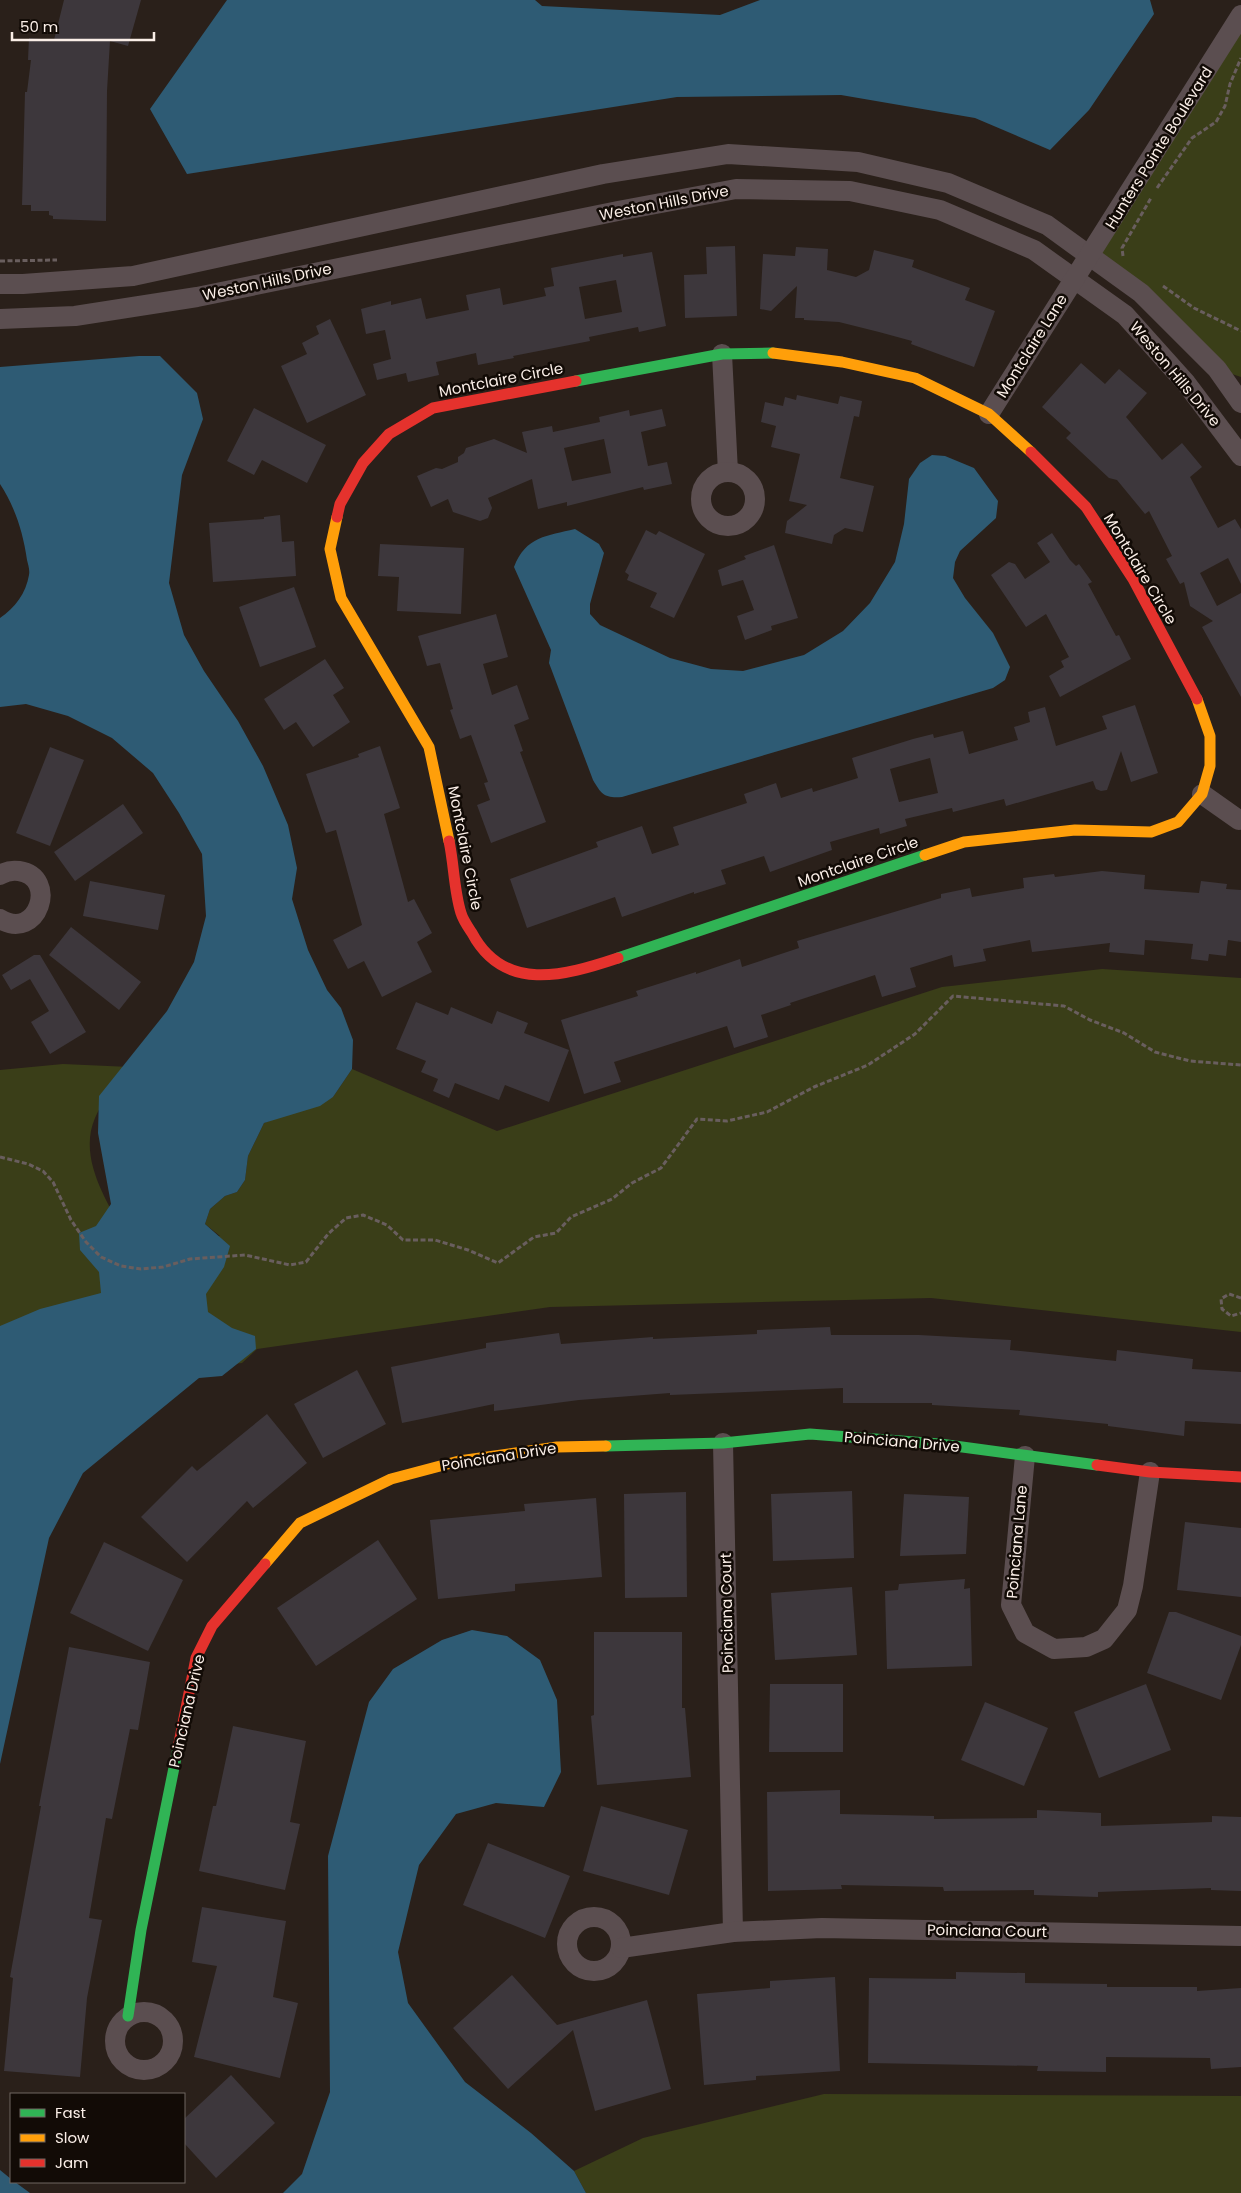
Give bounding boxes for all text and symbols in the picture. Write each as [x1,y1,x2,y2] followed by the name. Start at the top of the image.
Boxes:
[12,10,155,42] scale bar
[20,16,58,37] text: 50 m
[1100,63,1217,233] street label: Hunters Pointe Boulevard
[597,180,730,225] street label: Weston Hills Drive
[200,258,333,305] street label: Weston Hills Drive
[991,290,1072,402] street label: Montclaire Lane
[1125,317,1226,431] street label: Weston Hills Drive
[437,357,565,402] street label: Montclaire Circle
[1099,509,1182,628] street label: Montclaire Circle
[443,784,488,912] street label: Montclaire Circle
[795,831,921,892] street label: Montclaire Circle
[843,1426,961,1457] street label: Poinciana Drive
[440,1437,558,1476] street label: Poinciana Drive
[1001,1484,1032,1600] street label: Poinciana Lane
[715,1553,738,1673] street label: Poinciana Court
[163,1652,210,1770] street label: Poinciana Drive
[927,1919,1047,1942] street label: Poinciana Court
[10,2093,185,2183] legend
[55,2102,86,2123] text: Fast
[55,2127,90,2148] text: Slow
[55,2152,89,2173] text: Jam

